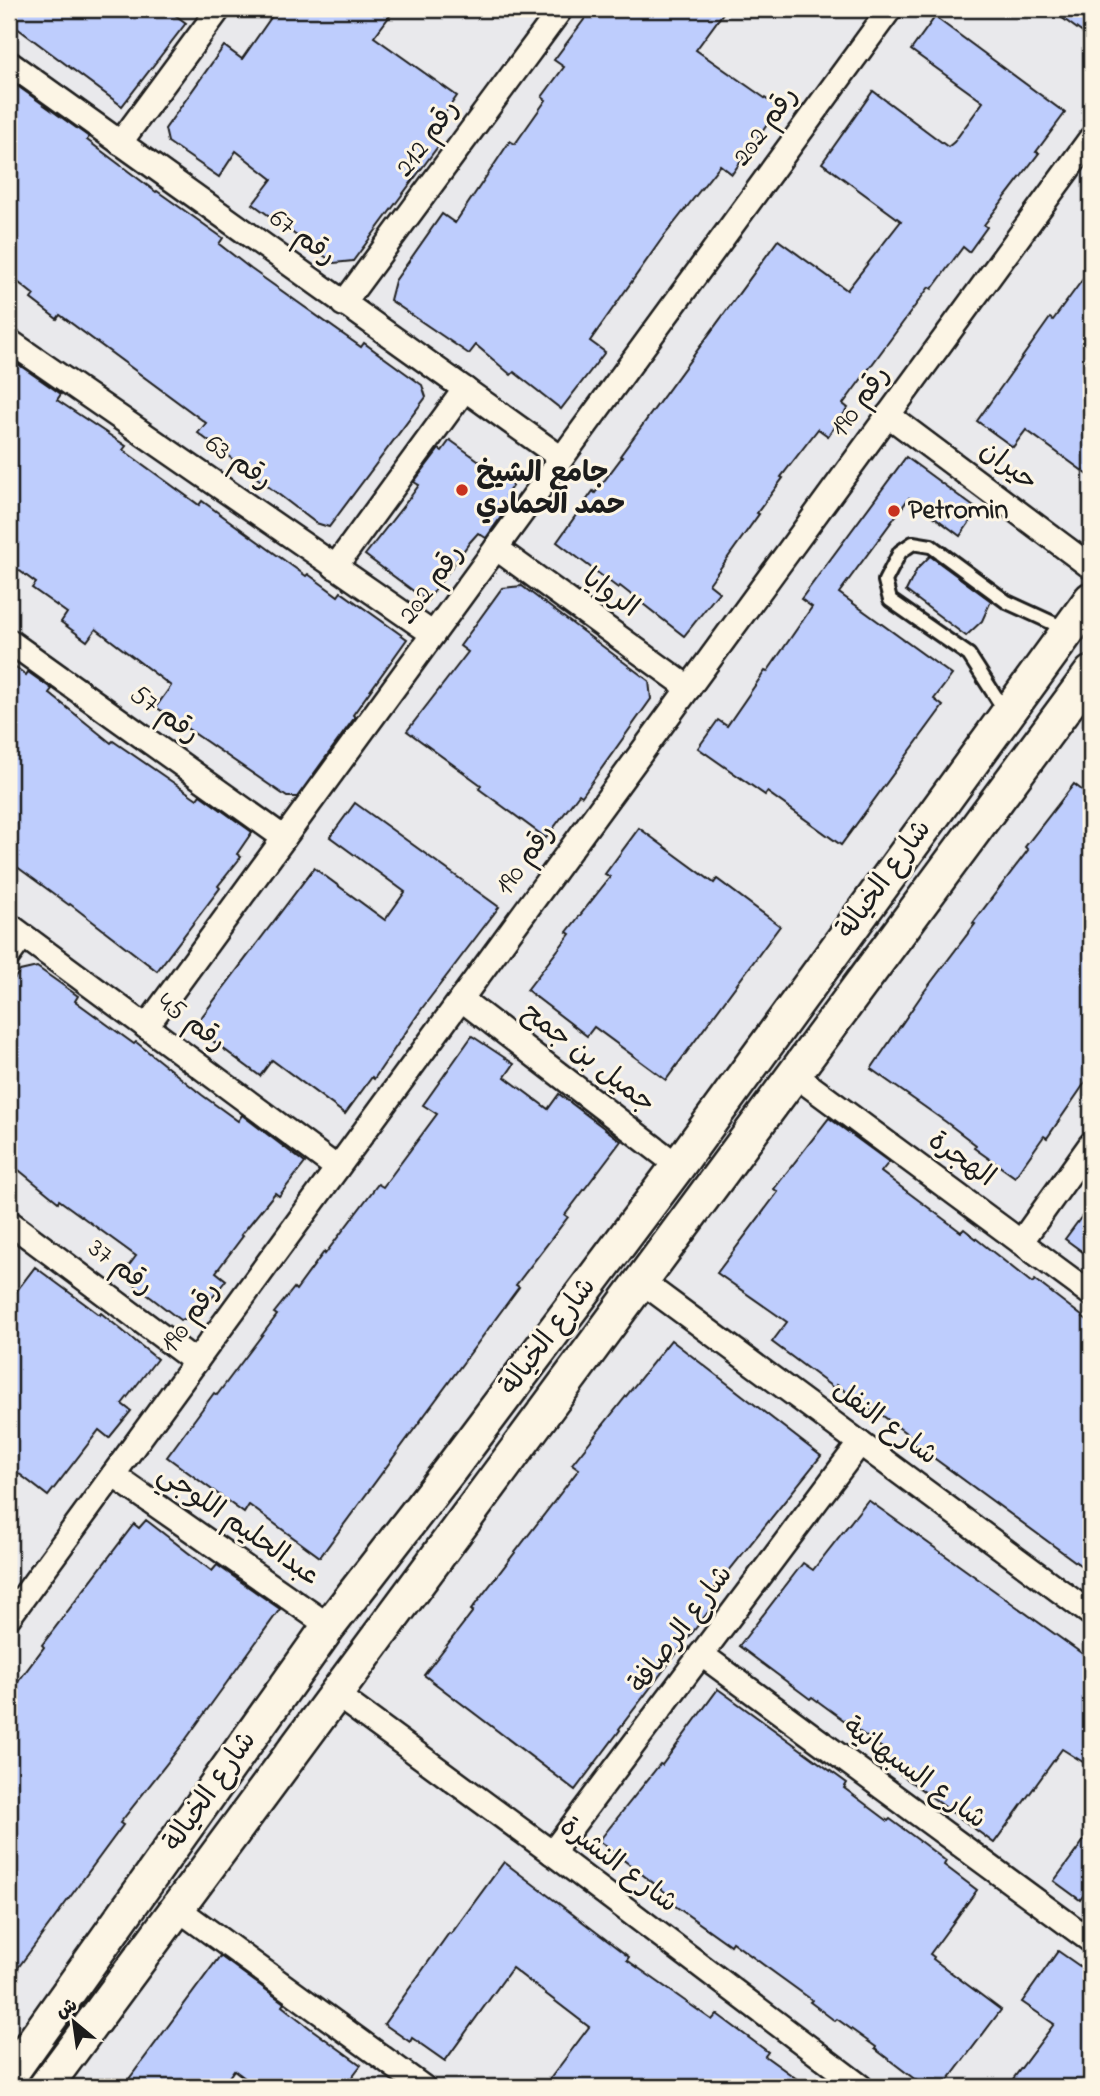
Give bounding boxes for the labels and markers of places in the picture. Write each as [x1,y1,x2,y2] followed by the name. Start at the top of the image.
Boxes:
[476,454,625,527] place label: جامع الشيخ حمد الحمادي
[454,482,470,498] marker: جامع الشيخ حمد الحمادي
[908,491,1008,532] place label: Petromin
[886,503,902,519] marker: Petromin

